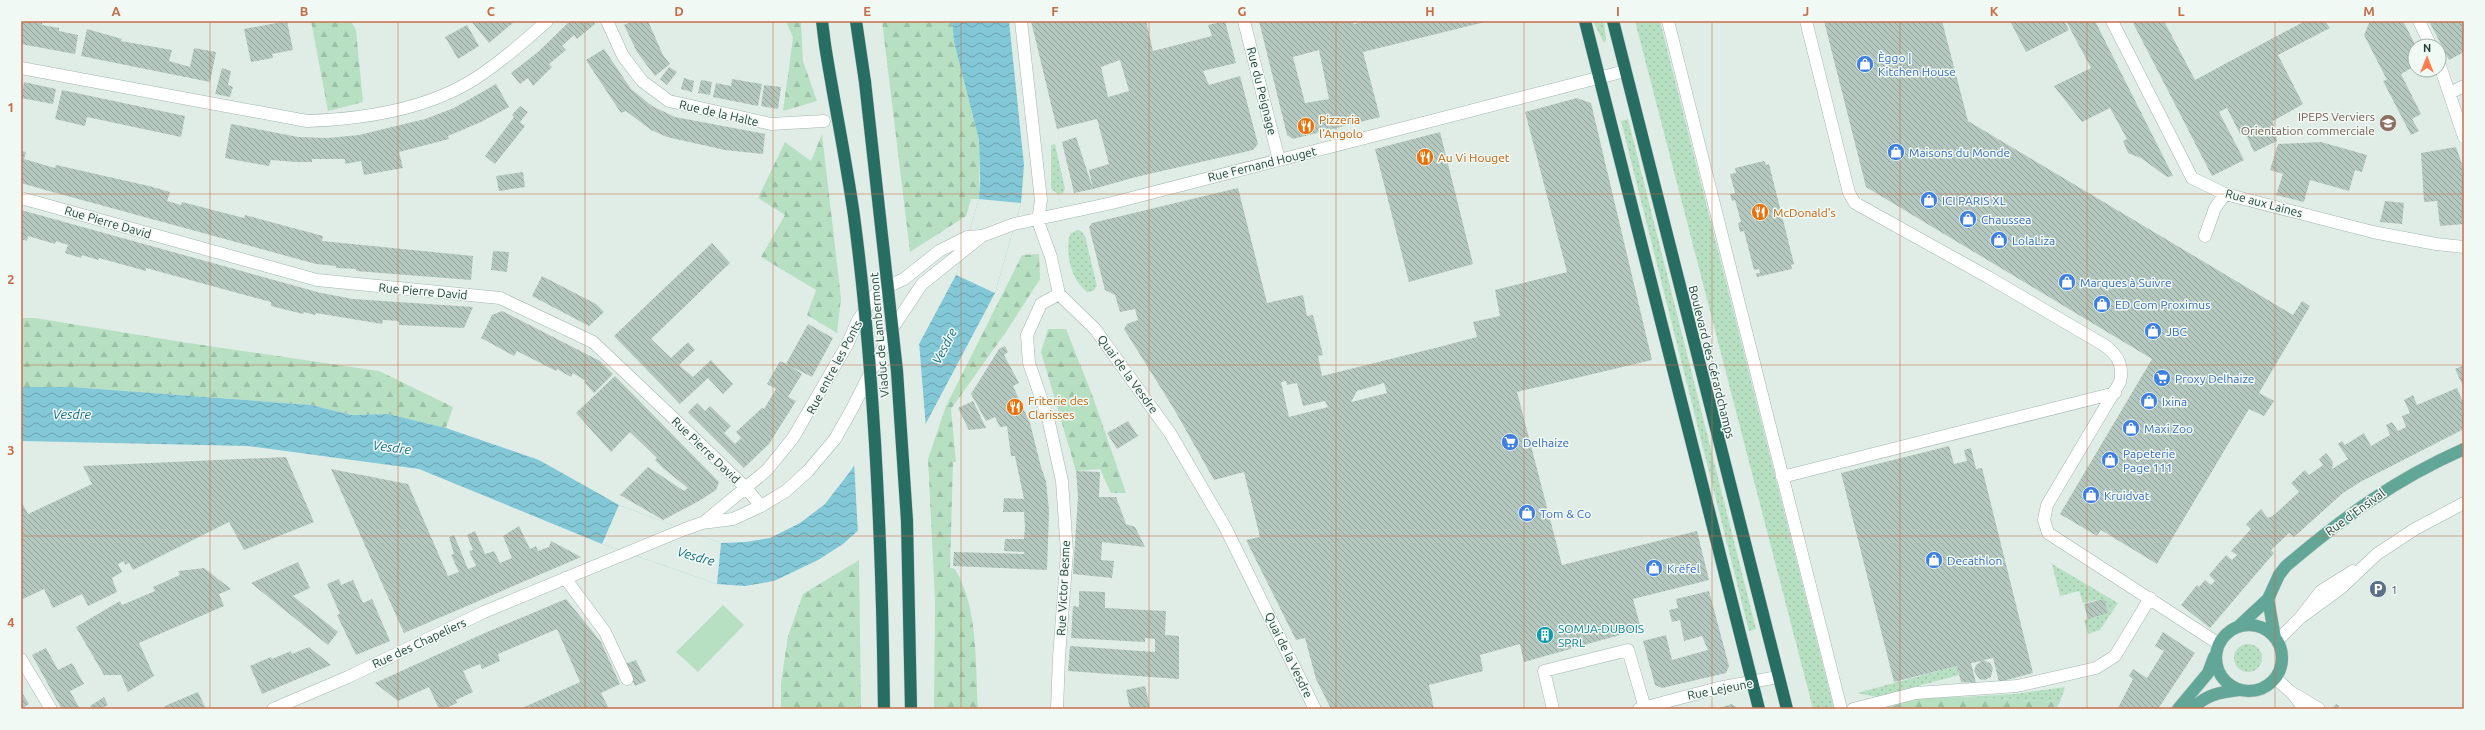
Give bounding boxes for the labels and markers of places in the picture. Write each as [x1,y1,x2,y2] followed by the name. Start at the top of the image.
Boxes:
[1878,51,1956,78] place label: Èggo | Kitchen House
[1855,54,1875,74] shop icon: Èggo | Kitchen House
[2241,110,2375,137] place label: IPEPS Verviers Orientation commerciale
[1319,113,1363,140] place label: Pizzeria l'Angolo
[2378,113,2398,133] school or university icon: IPEPS Verviers Orientation commerciale
[1296,116,1316,136] restaurant icon: Pizzeria l'Angolo
[1886,142,1906,162] shop icon: Maisons du Monde
[1909,146,2010,159] place label: Maisons du Monde
[1415,147,1435,167] restaurant icon: Au Vi Houget
[1438,151,1510,164] place label: Au Vi Houget
[1919,190,1939,210] shop icon: ICI PARIS XL
[1942,194,2006,207] place label: ICI PARIS XL
[1750,202,1770,222] restaurant icon: McDonald's
[1773,206,1836,219] place label: McDonald's
[1958,209,1978,229] shop icon: Chaussea
[1981,213,2031,226] place label: Chaussea
[1989,230,2009,250] shop icon: LolaLiza
[2012,234,2055,247] place label: LolaLiza
[2057,272,2077,292] shop icon: Marques à Suivre
[2080,276,2172,289] place label: Marques à Suivre
[2092,294,2112,314] shop icon: ED Com Proximus
[2115,298,2210,311] place label: ED Com Proximus
[2143,321,2163,341] shop icon: JBC
[2166,325,2188,338] place label: JBC
[2152,368,2172,388] supermarket icon: Proxy Delhaize
[2175,372,2254,385] place label: Proxy Delhaize
[2139,391,2159,411] shop icon: Ixina
[1028,394,1089,421] place label: Friterie des Clarisses
[2162,395,2187,408] place label: Ixina
[1005,397,1025,417] restaurant icon: Friterie des Clarisses
[2121,418,2141,438] shop icon: Maxi Zoo
[2144,422,2193,435] place label: Maxi Zoo
[1500,432,1520,452] supermarket icon: Delhaize
[1523,436,1569,449] place label: Delhaize
[2123,447,2175,474] place label: Papeterie Page 111
[2100,450,2120,470] shop icon: Papeterie Page 111
[2081,485,2101,505] shop icon: Kruidvat
[2104,489,2150,502] place label: Kruidvat
[1517,503,1537,523] shop icon: Tom & Co
[1540,507,1591,520] place label: Tom & Co
[1924,550,1944,570] shop icon: Decathlon
[1947,554,2002,567] place label: Decathlon
[1644,558,1664,578] shop icon: Krëfel
[1667,562,1700,575] place label: Krëfel
[2368,579,2388,599] parking icon: 1
[2391,583,2398,596] place label: 1
[1558,622,1644,649] place label: SOMJA-DUBOIS SPRL
[1535,625,1555,645] building icon: SOMJA-DUBOIS SPRL

